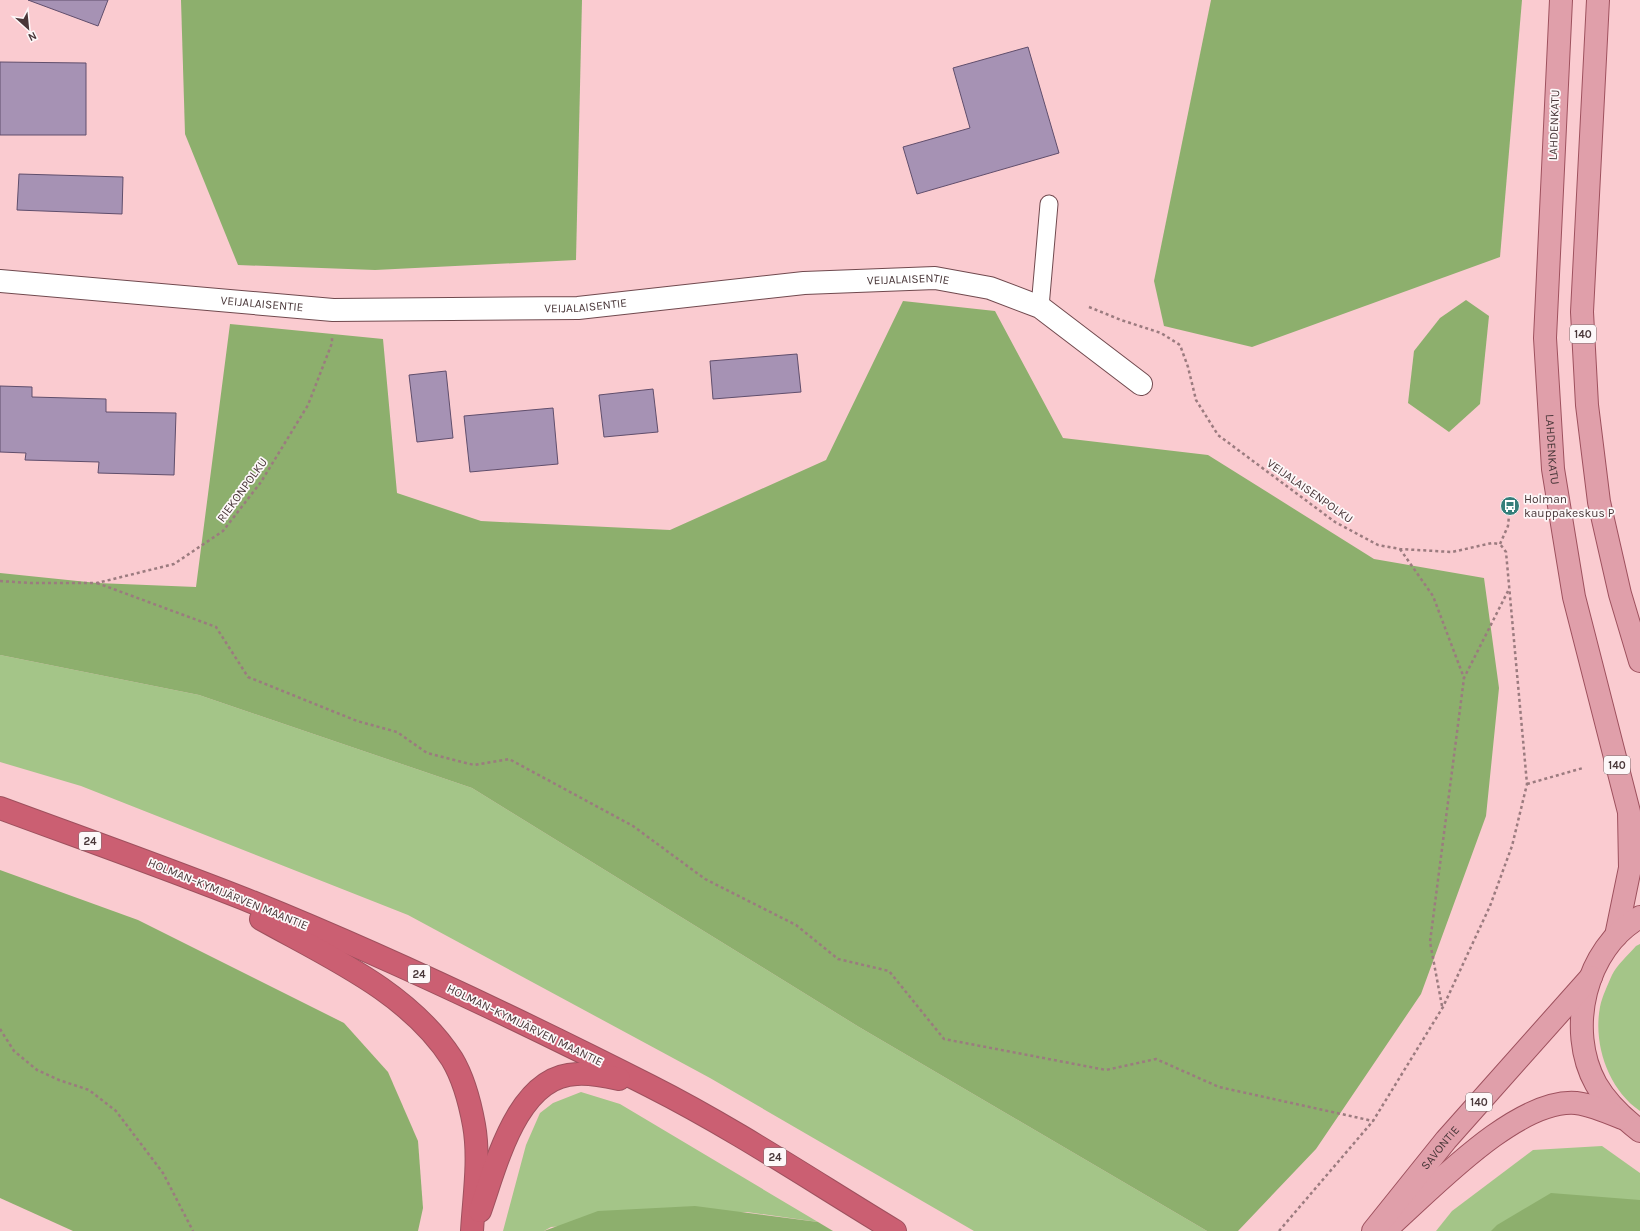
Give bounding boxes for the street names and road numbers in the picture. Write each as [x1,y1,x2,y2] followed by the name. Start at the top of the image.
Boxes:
[1546,89,1562,161] street label: LAHDENKATU
[867,271,951,288] street label: VEIJALAISENTIE
[220,293,304,314] street label: VEIJALAISENTIE
[544,296,628,315] street label: VEIJALAISENTIE
[1570,325,1596,343] road number: 140
[1543,414,1562,486] street label: LAHDENKATU
[214,455,270,525] street label: RIEKONPOLKU
[1264,456,1356,526] street label: VEIJALAISENPOLKU
[1604,756,1630,774] road number: 140
[79,832,101,850] road number: 24
[146,855,310,933] street label: HOLMAN–KYMIJÄRVEN MAANTIE
[408,965,430,983] road number: 24
[445,981,605,1069] street label: HOLMAN–KYMIJÄRVEN MAANTIE
[1466,1093,1492,1111] road number: 140
[1418,1123,1462,1172] street label: SAVONTIE
[764,1148,786,1166] road number: 24

